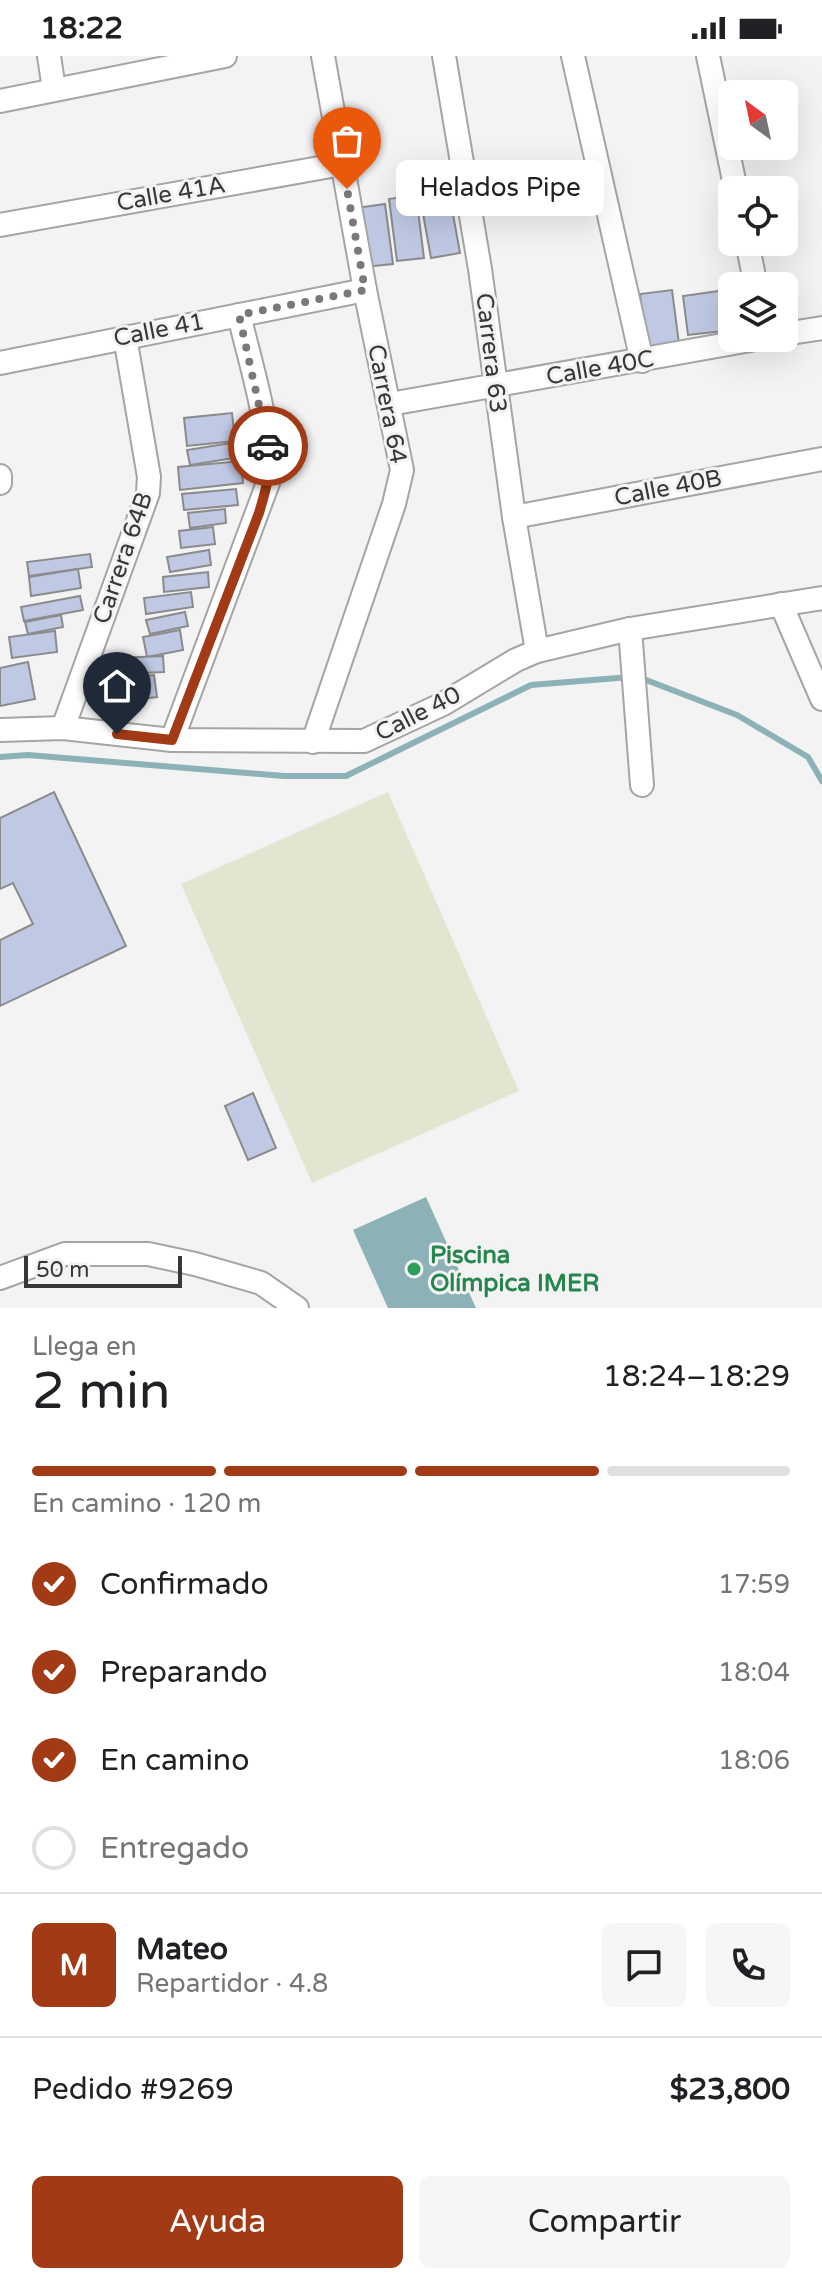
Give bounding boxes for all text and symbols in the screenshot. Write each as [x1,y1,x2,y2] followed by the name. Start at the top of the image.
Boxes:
[40,10,123,47] text: 18:22
[718,80,798,160] north arrow
[718,80,798,352] map controls
[313,107,381,189] pin
[325,119,369,163] icon: bag
[395,161,603,217] callout: Helados Pipe
[114,170,228,218] street label: Calle 41A
[419,172,581,203] text: Helados Pipe
[718,176,798,256] button: locate
[718,272,798,352] button: layers
[469,291,513,415] street label: Carrera 63
[111,307,207,353] street label: Calle 41
[361,342,413,466] street label: Carrera 64
[544,344,656,392] street label: Calle 40C
[228,406,308,486] courier
[246,424,290,468] icon: car
[612,463,724,513] street label: Calle 40B
[87,488,159,628] street label: Carrera 64B
[83,652,151,734] pin
[95,664,139,708] icon: home
[370,680,466,748] street label: Calle 40
[430,1241,599,1298] place label: Piscina Olímpica IMER
[24,1252,182,1288] scale bar
[36,1257,90,1283] text: 50 m
[405,1260,423,1278] marker: Piscina Olímpica IMER
[32,1331,137,1362] text: Llega en
[603,1358,790,1395] text: 18:24–18:29
[32,1360,171,1423] text: 2 min
[32,1488,261,1519] text: En camino · 120 m
[32,1562,76,1606] icon: check
[100,1566,269,1603] text: Confirmado
[718,1569,790,1600] text: 17:59
[32,1650,76,1694] icon: check
[100,1654,268,1691] text: Preparando
[718,1657,790,1688] text: 18:04
[32,1738,76,1782] icon: check
[100,1742,249,1779] text: En camino
[718,1745,790,1776] text: 18:06
[100,1830,249,1867] text: Entregado
[602,1923,686,2007] button: chat
[706,1923,790,2007] button: phone
[136,1931,228,1968] text: Mateo
[60,1947,88,1984] text: M
[136,1968,328,1999] text: Repartidor · 4.8
[32,2071,234,2108] text: Pedido #9269
[670,2071,790,2108] text: $23,800
[32,2176,403,2268] button: Ayuda
[419,2176,790,2268] button: Compartir

